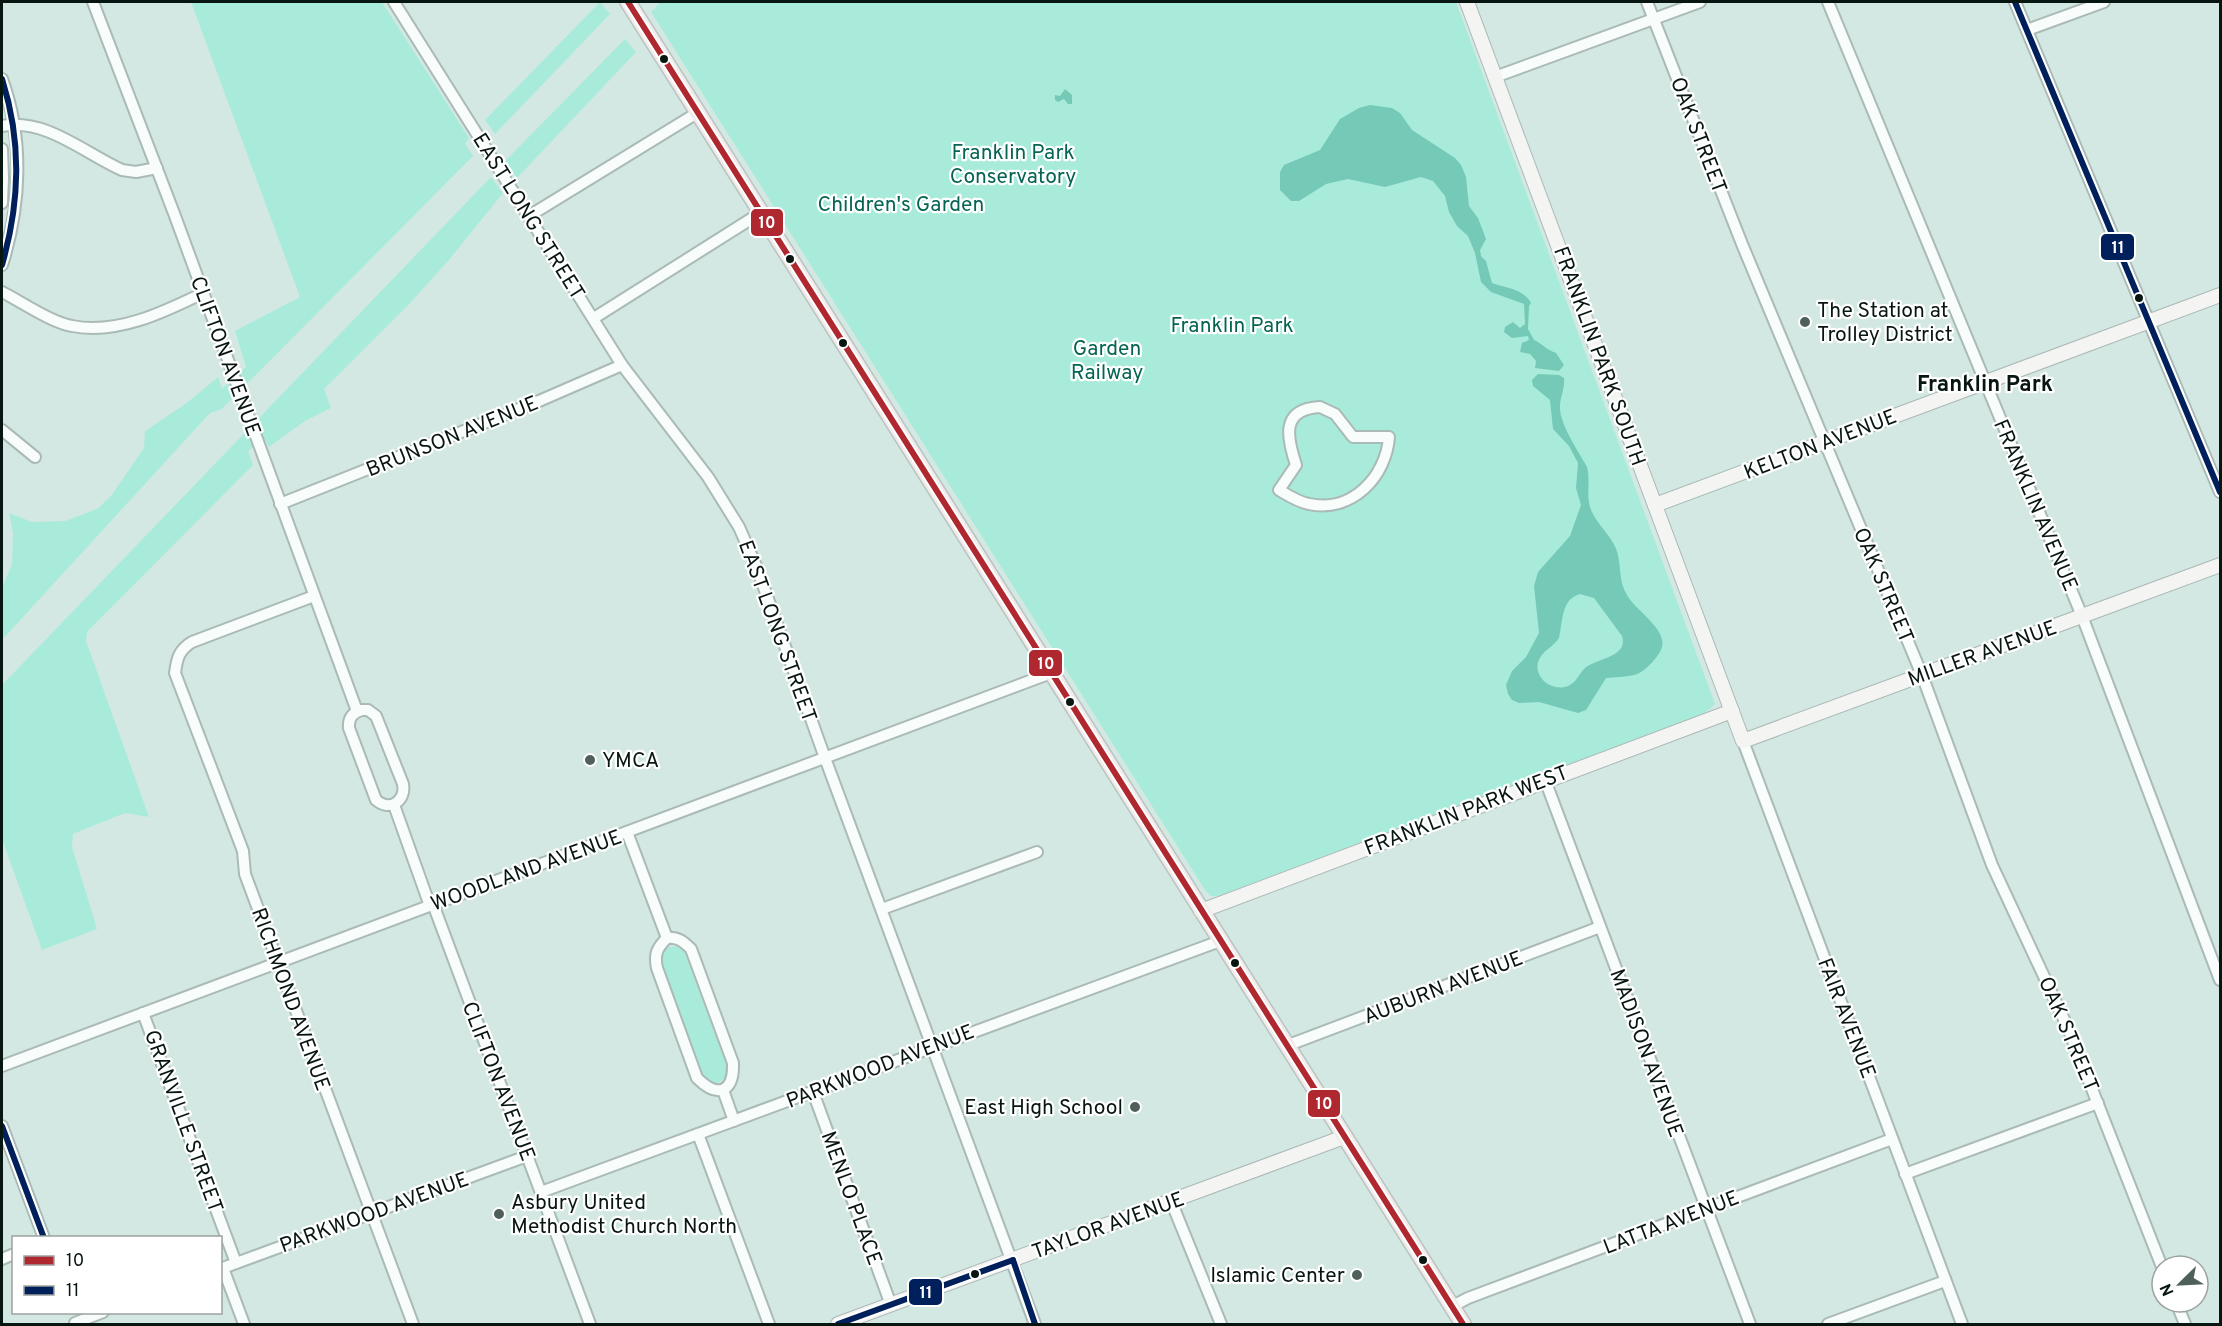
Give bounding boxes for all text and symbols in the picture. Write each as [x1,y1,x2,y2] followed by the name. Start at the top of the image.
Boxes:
[658,53,670,65] unlabelled marker
[1663,73,1732,198] street label: OAK STREET
[465,128,590,305] street label: EAST LONG STREET
[950,140,1076,191] park label: Franklin Park Conservatory
[818,192,984,219] park label: Children's Garden
[750,208,784,237] line badge: 10
[759,214,775,234] text: 10
[2100,233,2135,261] line badge: 11
[2112,239,2124,259] text: 11
[1546,243,1651,470] street label: FRANKLIN PARK SOUTH
[784,253,796,265] unlabelled marker
[183,273,266,440] street label: CLIFTON AVENUE
[2133,292,2145,304] unlabelled marker
[1817,298,1953,349] place label: The Station at Trolley District
[1170,313,1294,340] park label: Franklin Park
[1798,315,1812,329] marker: The Station at Trolley District
[1071,336,1143,387] park label: Garden Railway
[837,337,849,349] unlabelled marker
[1917,372,2053,399] district label: Franklin Park
[362,390,543,484] street label: BRUNSON AVENUE
[1740,404,1901,487] street label: KELTON AVENUE
[1986,416,2083,596] street label: FRANKLIN AVENUE
[1846,524,1919,647] street label: OAK STREET
[731,537,822,726] street label: EAST LONG STREET
[1904,615,2061,694] street label: MILLER AVENUE
[1028,649,1063,677] line badge: 10
[1038,655,1054,675] text: 10
[1064,696,1076,708] unlabelled marker
[602,748,659,775] place label: YMCA
[583,753,597,767] marker: YMCA
[1361,760,1572,863] street label: FRANKLIN PARK WEST
[427,824,626,919] street label: WOODLAND AVENUE
[244,904,335,1095] street label: RICHMOND AVENUE
[1360,946,1527,1031] street label: AUBURN AVENUE
[1810,955,1881,1083] street label: FAIR AVENUE
[1229,957,1241,969] unlabelled marker
[1603,966,1689,1141] street label: MADISON AVENUE
[2031,973,2104,1096] street label: OAK STREET
[455,998,540,1165] street label: CLIFTON AVENUE
[783,1019,978,1116] street label: PARKWOOD AVENUE
[137,1026,228,1217] street label: GRANVILLE STREET
[1307,1089,1341,1118] line badge: 10
[964,1095,1123,1122] place label: East High School
[1316,1095,1332,1115] text: 10
[1128,1100,1142,1114] marker: East High School
[814,1128,887,1269] street label: MENLO PLACE
[276,1167,473,1260] street label: PARKWOOD AVENUE
[1600,1185,1743,1262] street label: LATTA AVENUE
[1029,1186,1188,1267] street label: TAYLOR AVENUE
[511,1190,737,1241] place label: Asbury United Methodist Church North
[492,1207,506,1221] marker: Asbury United Methodist Church North
[12,1236,222,1314] legend
[66,1250,84,1273] text: 10
[1417,1254,1429,1266] unlabelled marker
[2150,1254,2210,1314] north arrow
[1210,1263,1345,1290] place label: Islamic Center
[969,1268,981,1280] unlabelled marker
[1350,1268,1364,1282] marker: Islamic Center
[908,1278,943,1306] line badge: 11
[66,1280,79,1303] text: 11
[2157,1280,2180,1299] text: N
[920,1284,932,1304] text: 11

